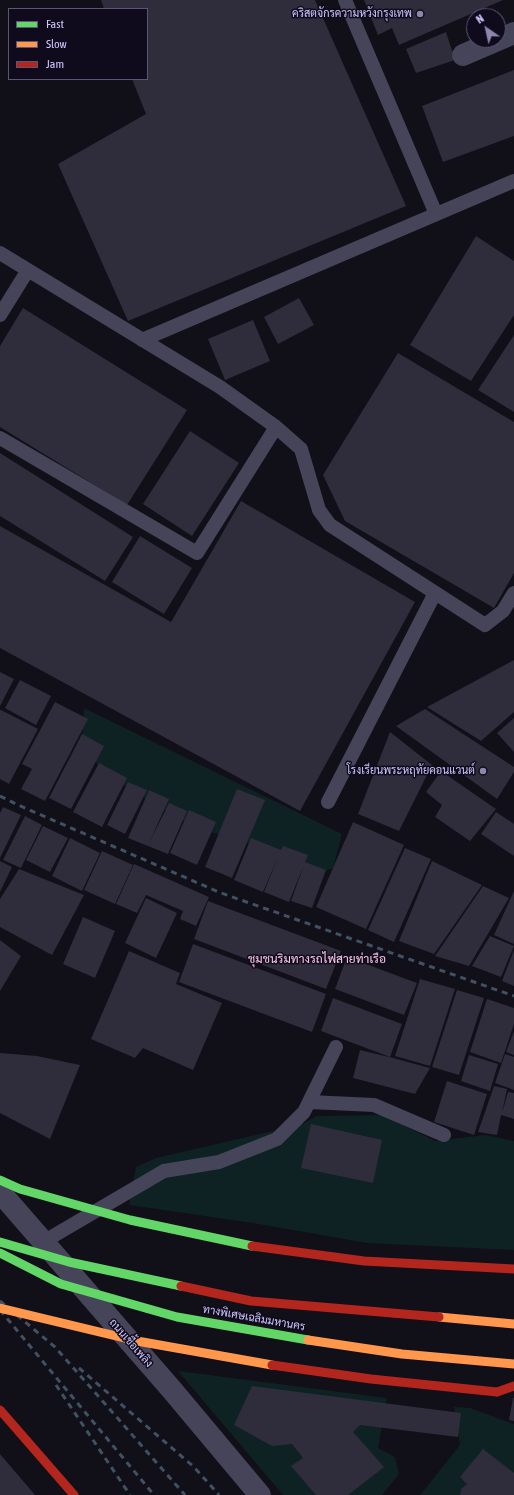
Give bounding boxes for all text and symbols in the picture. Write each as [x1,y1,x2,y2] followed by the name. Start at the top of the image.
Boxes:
[292,7,412,21] place label: คริสตจักรความหวังกรุงเทพ
[8,8,148,80] legend
[466,8,506,48] north arrow
[415,9,425,19] marker: คริสตจักรความหวังกรุงเทพ
[474,12,486,26] text: N
[46,17,64,31] text: Fast
[46,37,67,51] text: Slow
[46,57,64,71] text: Jam
[347,764,475,778] place label: โรงเรียนพระหฤทัยคอนแวนต์
[478,766,488,776] marker: โรงเรียนพระหฤทัยคอนแวนต์
[248,952,386,966] district label: ชุมชนริมทางรถไฟสายท่าเรือ
[202,1302,306,1334] street label: ทางพิเศษเฉลิมมหานคร
[106,1316,156,1370] street label: ถนนเชื้อเพลิง

